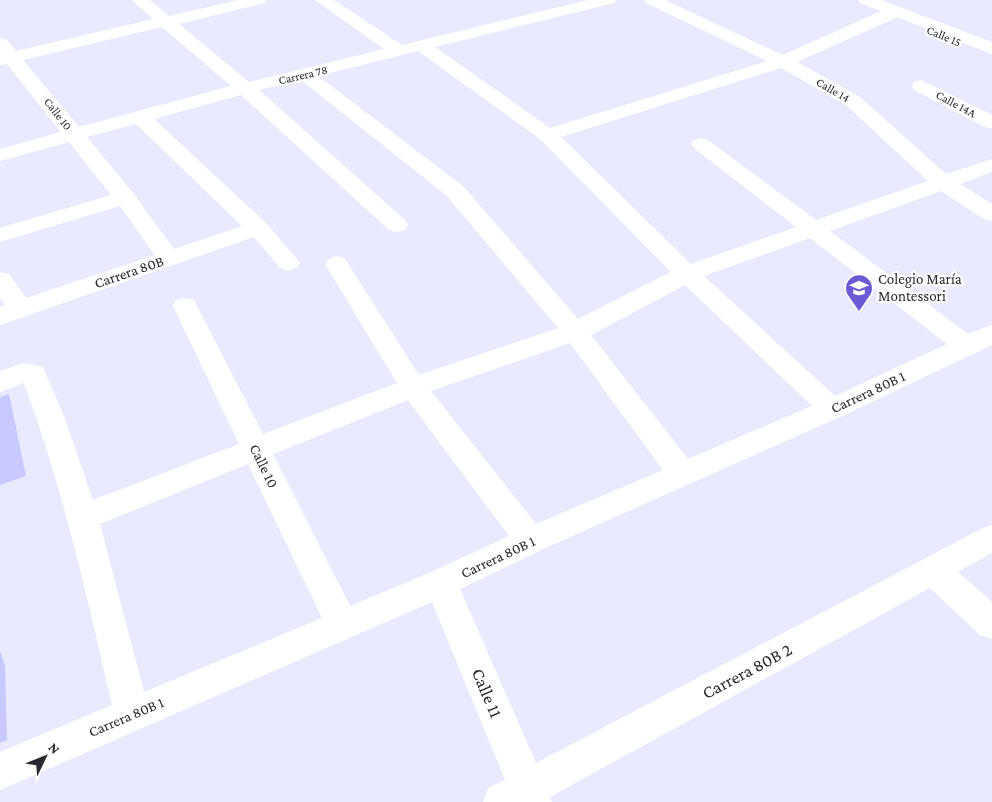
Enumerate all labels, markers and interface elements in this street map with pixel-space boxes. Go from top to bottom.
street label: Calle 15 [925,23,963,49]
street label: Carrera 78 [277,63,329,87]
street label: Calle 14 [814,75,852,105]
street label: Calle 14A [934,88,979,120]
street label: Calle 10 [41,95,75,133]
street label: Carrera 80B [92,253,166,291]
place label: Colegio María Montessori [878,271,962,304]
school or university icon: Colegio María Montessori [844,273,874,312]
street label: Carrera 80B 1 [828,368,908,416]
street label: Calle 10 [247,442,281,490]
street label: Carrera 80B 1 [458,533,538,581]
street label: Carrera 80B 2 [699,639,795,703]
street label: Calle 11 [468,665,506,721]
street label: Carrera 80B 1 [86,694,166,740]
north arrow [20,732,70,782]
text: N [45,739,64,757]

